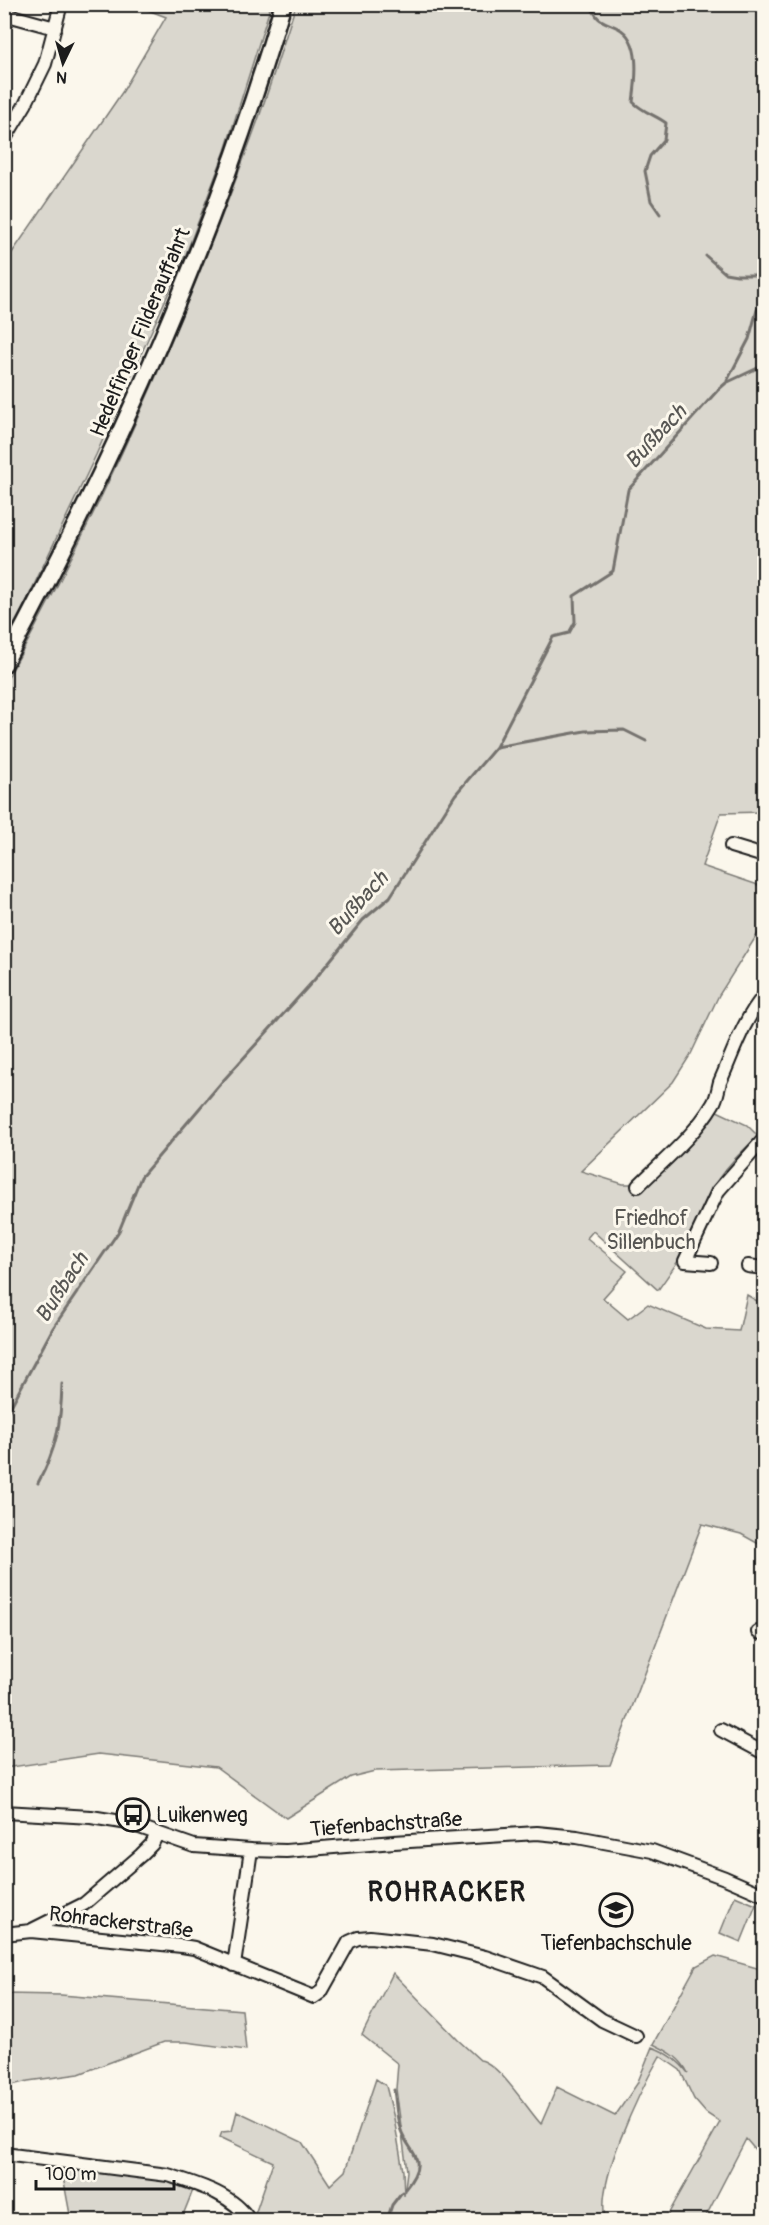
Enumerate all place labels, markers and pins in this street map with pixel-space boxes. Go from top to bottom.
bus stop icon: Luikenweg [115,1797,151,1833]
place label: Luikenweg [156,1802,248,1829]
school or university icon: Tiefenbachschule [598,1892,634,1928]
place label: Tiefenbachschule [540,1930,692,1957]

